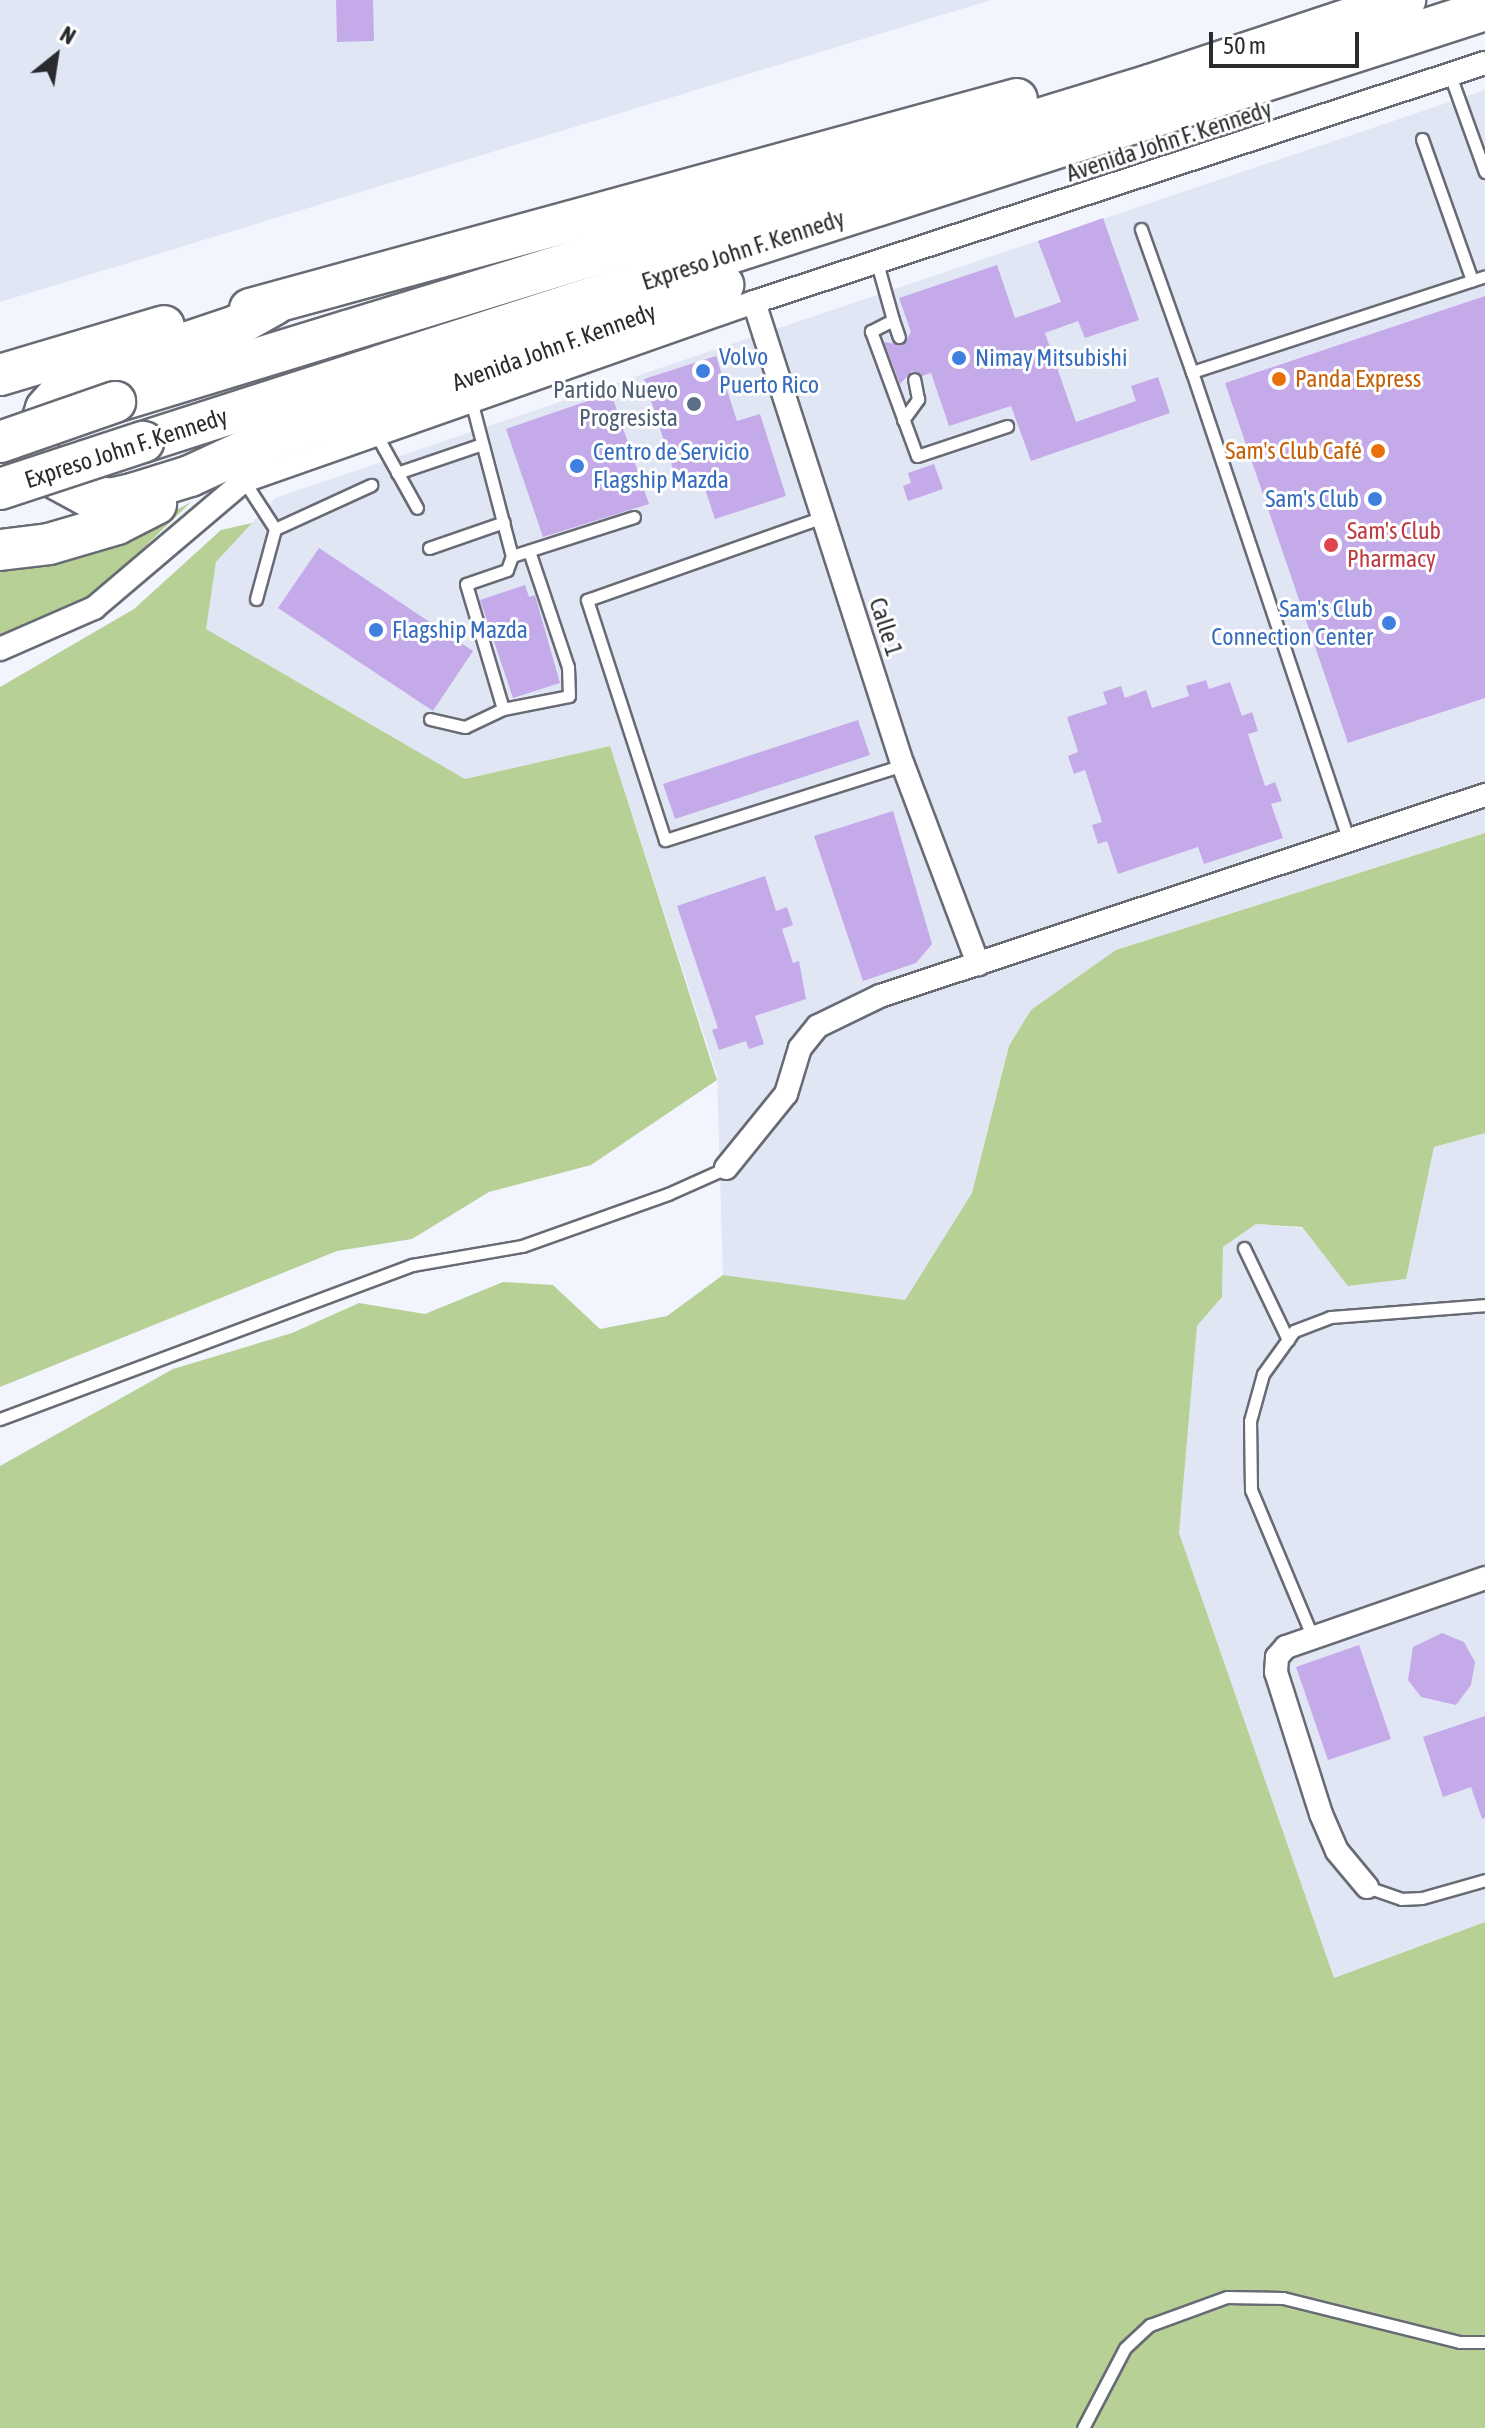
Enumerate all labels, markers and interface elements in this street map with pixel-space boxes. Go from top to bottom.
north arrow [16,16,96,96]
scale bar [1213,16,1363,66]
text: N [56,21,80,50]
text: 50 m [1223,32,1266,59]
street label: Avenida John F. Kennedy [1063,94,1275,188]
street label: Expreso John F. Kennedy [638,204,848,296]
street label: Avenida John F. Kennedy [448,297,660,397]
place label: Volvo Puerto Rico [719,343,819,399]
place label: Nimay Mitsubishi [975,344,1127,372]
marker: Nimay Mitsubishi [950,349,968,367]
marker: Volvo Puerto Rico [694,362,712,380]
place label: Panda Express [1295,365,1421,393]
marker: Panda Express [1270,370,1288,388]
place label: Partido Nuevo Progresista [553,376,678,432]
marker: Partido Nuevo Progresista [685,395,703,413]
street label: Expreso John F. Kennedy [21,402,231,494]
place label: Sam's Club Café [1225,437,1362,465]
place label: Centro de Servicio Flagship Mazda [593,438,750,494]
marker: Sam's Club Café [1369,442,1387,460]
marker: Centro de Servicio Flagship Mazda [568,457,586,475]
place label: Sam's Club [1265,485,1359,513]
marker: Sam's Club [1366,490,1384,508]
place label: Sam's Club Pharmacy [1347,517,1441,573]
marker: Sam's Club Pharmacy [1322,536,1340,554]
street label: Calle 1 [863,594,909,660]
place label: Sam's Club Connection Center [1211,595,1373,651]
marker: Sam's Club Connection Center [1380,614,1398,632]
place label: Flagship Mazda [392,616,528,644]
marker: Flagship Mazda [367,621,385,639]

